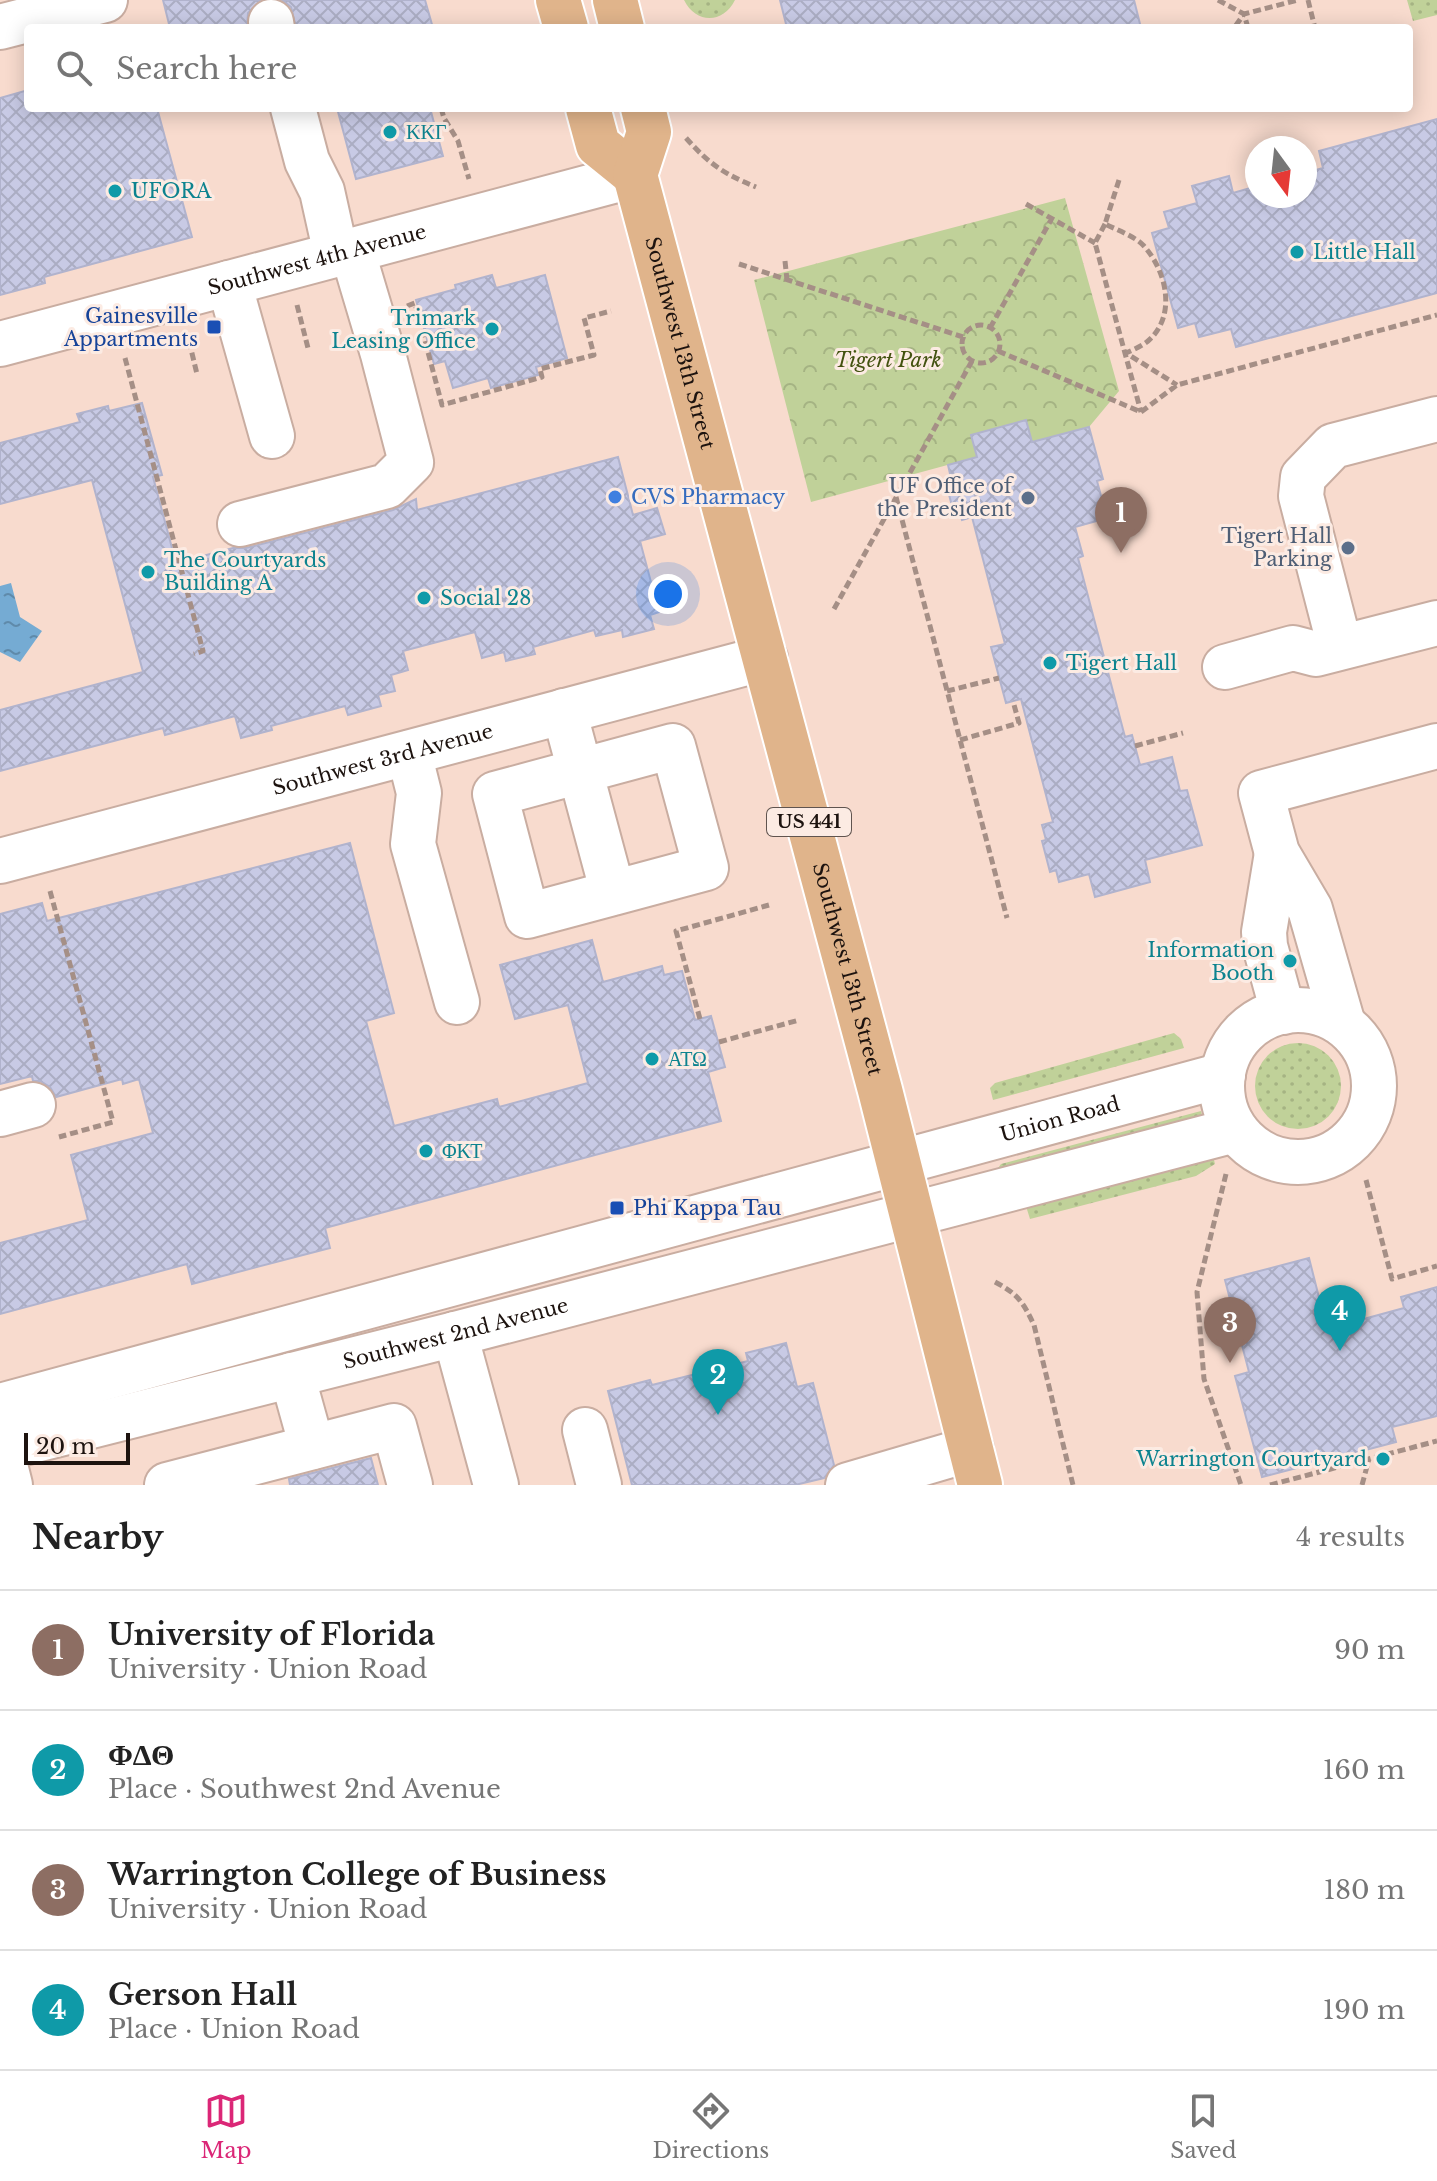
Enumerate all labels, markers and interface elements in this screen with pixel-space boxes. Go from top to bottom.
search box [24,24,1413,112]
icon: search [52,46,96,90]
text: Search here [116,50,297,87]
place label: ΚΚΓ [406,120,446,144]
marker: ΚΚΓ [381,123,399,141]
north arrow [1245,136,1317,208]
place label: UFORA [131,179,212,203]
marker: UFORA [106,182,124,200]
street label: Southwest 4th Avenue [205,219,429,300]
street label: Southwest 13th Street [640,234,720,453]
place label: Little Hall [1313,240,1416,264]
marker: Little Hall [1288,243,1306,261]
place label: Gainesville Appartments [63,304,198,351]
place label: Trimark Leasing Office [331,306,477,353]
marker: Gainesville Appartments [205,318,223,336]
marker: Trimark Leasing Office [483,320,501,338]
park label: Tigert Park [834,348,942,372]
place label: UF Office of the President [877,474,1015,521]
place label: CVS Pharmacy [631,485,785,509]
pin: 1 [1095,487,1147,553]
marker: CVS Pharmacy [606,488,624,506]
marker: UF Office of the President [1019,489,1037,507]
place label: Tigert Hall Parking [1221,524,1333,571]
marker: Tigert Hall Parking [1339,539,1357,557]
place label: The Courtyards Building A [164,548,326,595]
marker: The Courtyards Building A [139,563,157,581]
your location [648,574,688,614]
place label: Social 28 [440,586,531,610]
marker: Social 28 [415,589,433,607]
place label: Tigert Hall [1066,651,1177,675]
marker: Tigert Hall [1041,654,1059,672]
street label: Southwest 3rd Avenue [270,719,496,800]
road number: US 441 [767,808,851,836]
street label: Southwest 13th Street [808,860,888,1079]
place label: Information Booth [1148,938,1274,985]
marker: Information Booth [1281,952,1299,970]
place label: ΑΤΩ [668,1047,707,1071]
marker: ΑΤΩ [643,1050,661,1068]
street label: Union Road [997,1091,1122,1147]
place label: ΦΚΤ [442,1139,482,1163]
marker: ΦΚΤ [417,1142,435,1160]
place label: Phi Kappa Tau [633,1196,781,1220]
marker: Phi Kappa Tau [608,1199,626,1217]
pin: 4 [1314,1285,1366,1351]
street label: Southwest 2nd Avenue [340,1293,571,1374]
pin: 3 [1204,1297,1256,1363]
pin: 2 [692,1349,744,1415]
scale bar [24,1429,130,1465]
text: 20 m [36,1433,95,1460]
place label: Warrington Courtyard [1135,1447,1367,1471]
marker: Warrington Courtyard [1374,1450,1392,1468]
text: Nearby [32,1516,164,1558]
text: 4 results [1296,1521,1405,1553]
text: University of Florida [108,1616,435,1653]
text: 1 [52,1634,64,1666]
text: 90 m [1334,1634,1405,1666]
text: University · Union Road [108,1653,427,1685]
text: ΦΔΘ [108,1736,174,1773]
text: 2 [50,1754,66,1786]
text: 160 m [1323,1754,1405,1786]
text: Place · Southwest 2nd Avenue [108,1773,501,1805]
text: Warrington College of Business [108,1856,607,1893]
text: 3 [50,1874,66,1906]
text: 180 m [1324,1874,1405,1906]
text: University · Union Road [108,1893,427,1925]
text: Gerson Hall [108,1976,297,2013]
text: 4 [49,1994,67,2026]
text: 190 m [1323,1994,1405,2026]
text: Place · Union Road [108,2013,360,2045]
tab: Map [200,2089,252,2164]
tab: Directions [652,2089,769,2164]
tab: Saved [1170,2089,1237,2164]

